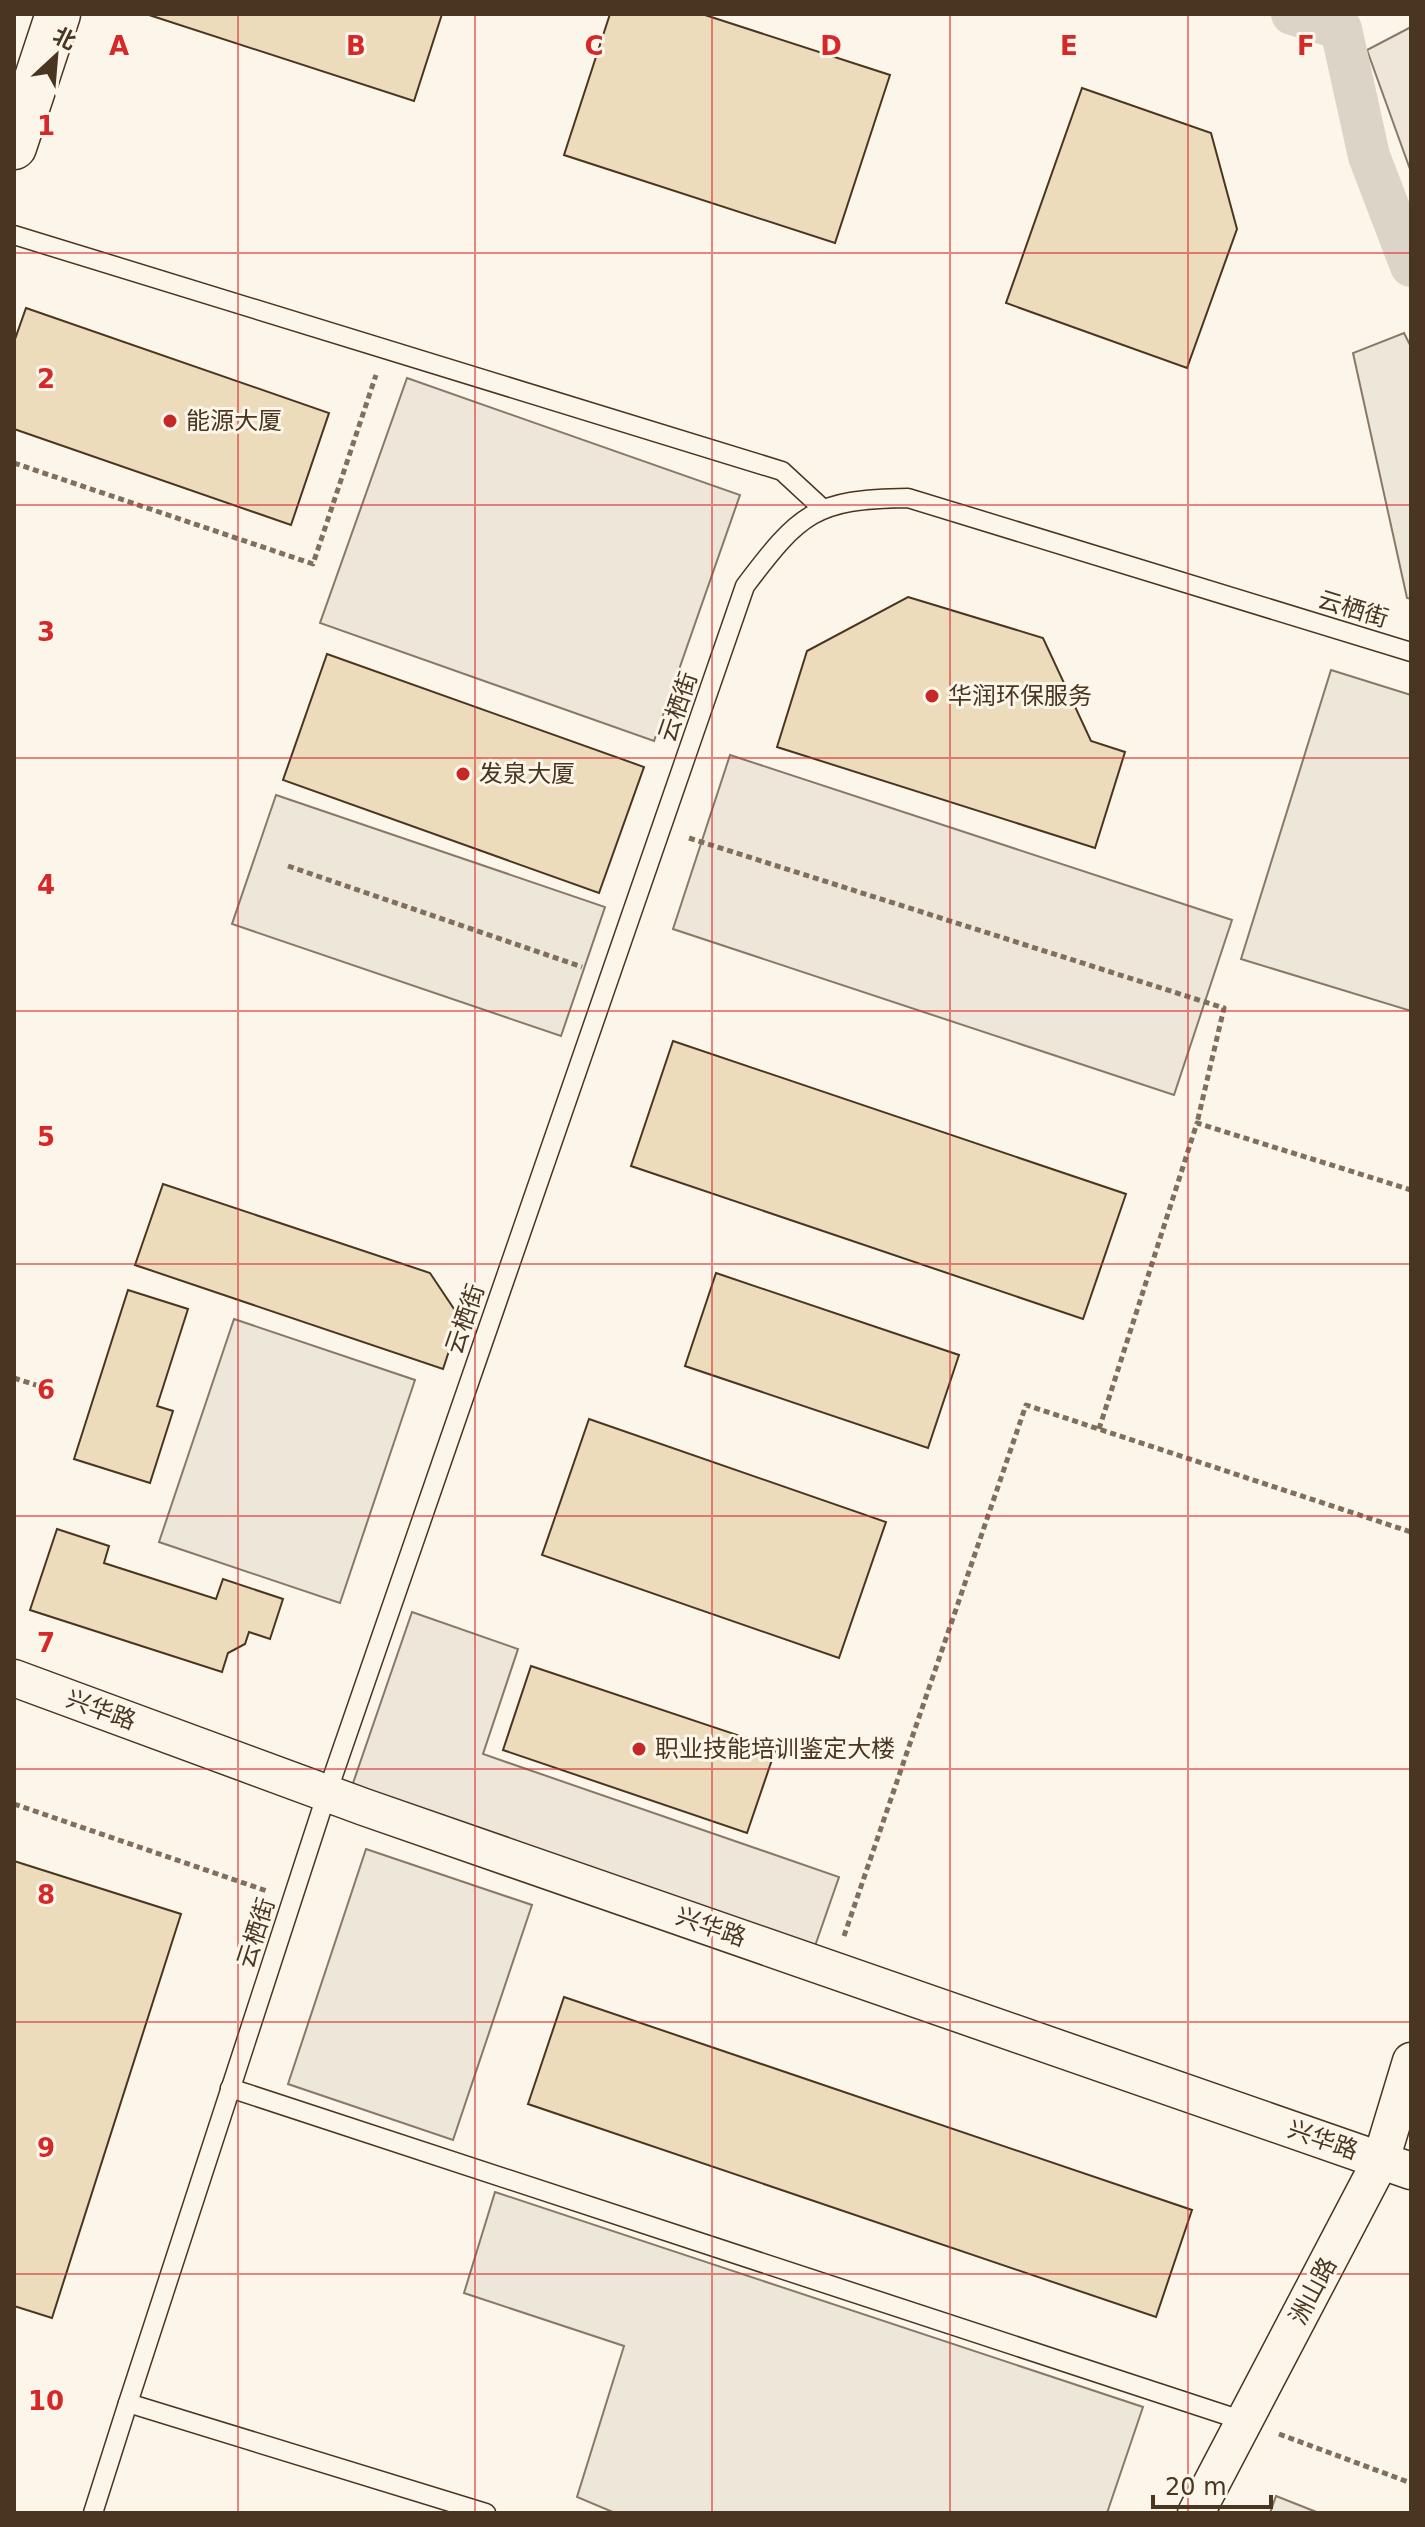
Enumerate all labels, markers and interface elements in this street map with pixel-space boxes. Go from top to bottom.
north arrow [16,16,96,96]
text: 北 [49,22,80,55]
text: A [109,31,129,61]
text: B [346,31,366,61]
text: C [584,31,604,61]
text: D [820,31,842,61]
text: E [1060,31,1078,61]
text: F [1297,31,1315,61]
text: 1 [37,111,55,141]
text: 2 [37,364,55,394]
place label: 能源大厦 [186,407,282,435]
marker: 能源大厦 [161,412,179,430]
street label: 云栖街 [1314,585,1392,633]
text: 3 [37,617,55,647]
street label: 云栖街 [653,668,703,746]
place label: 华润环保服务 [948,682,1092,710]
marker: 华润环保服务 [923,687,941,705]
place label: 发泉大厦 [479,760,575,788]
marker: 发泉大厦 [454,765,472,783]
text: 4 [37,870,55,900]
text: 5 [37,1122,55,1152]
street label: 云栖街 [440,1280,490,1358]
text: 6 [37,1375,55,1405]
text: 7 [37,1628,55,1658]
street label: 兴华路 [62,1685,140,1735]
place label: 职业技能培训鉴定大楼 [655,1735,895,1763]
marker: 职业技能培训鉴定大楼 [630,1740,648,1758]
text: 8 [37,1880,55,1910]
street label: 云栖街 [232,1894,280,1972]
street label: 兴华路 [672,1902,750,1952]
street label: 兴华路 [1284,2115,1362,2165]
text: 9 [37,2133,55,2163]
street label: 洲山路 [1284,2253,1342,2329]
text: 10 [28,2386,64,2416]
scale bar [1153,2459,1271,2509]
text: 20 m [1165,2473,1227,2501]

